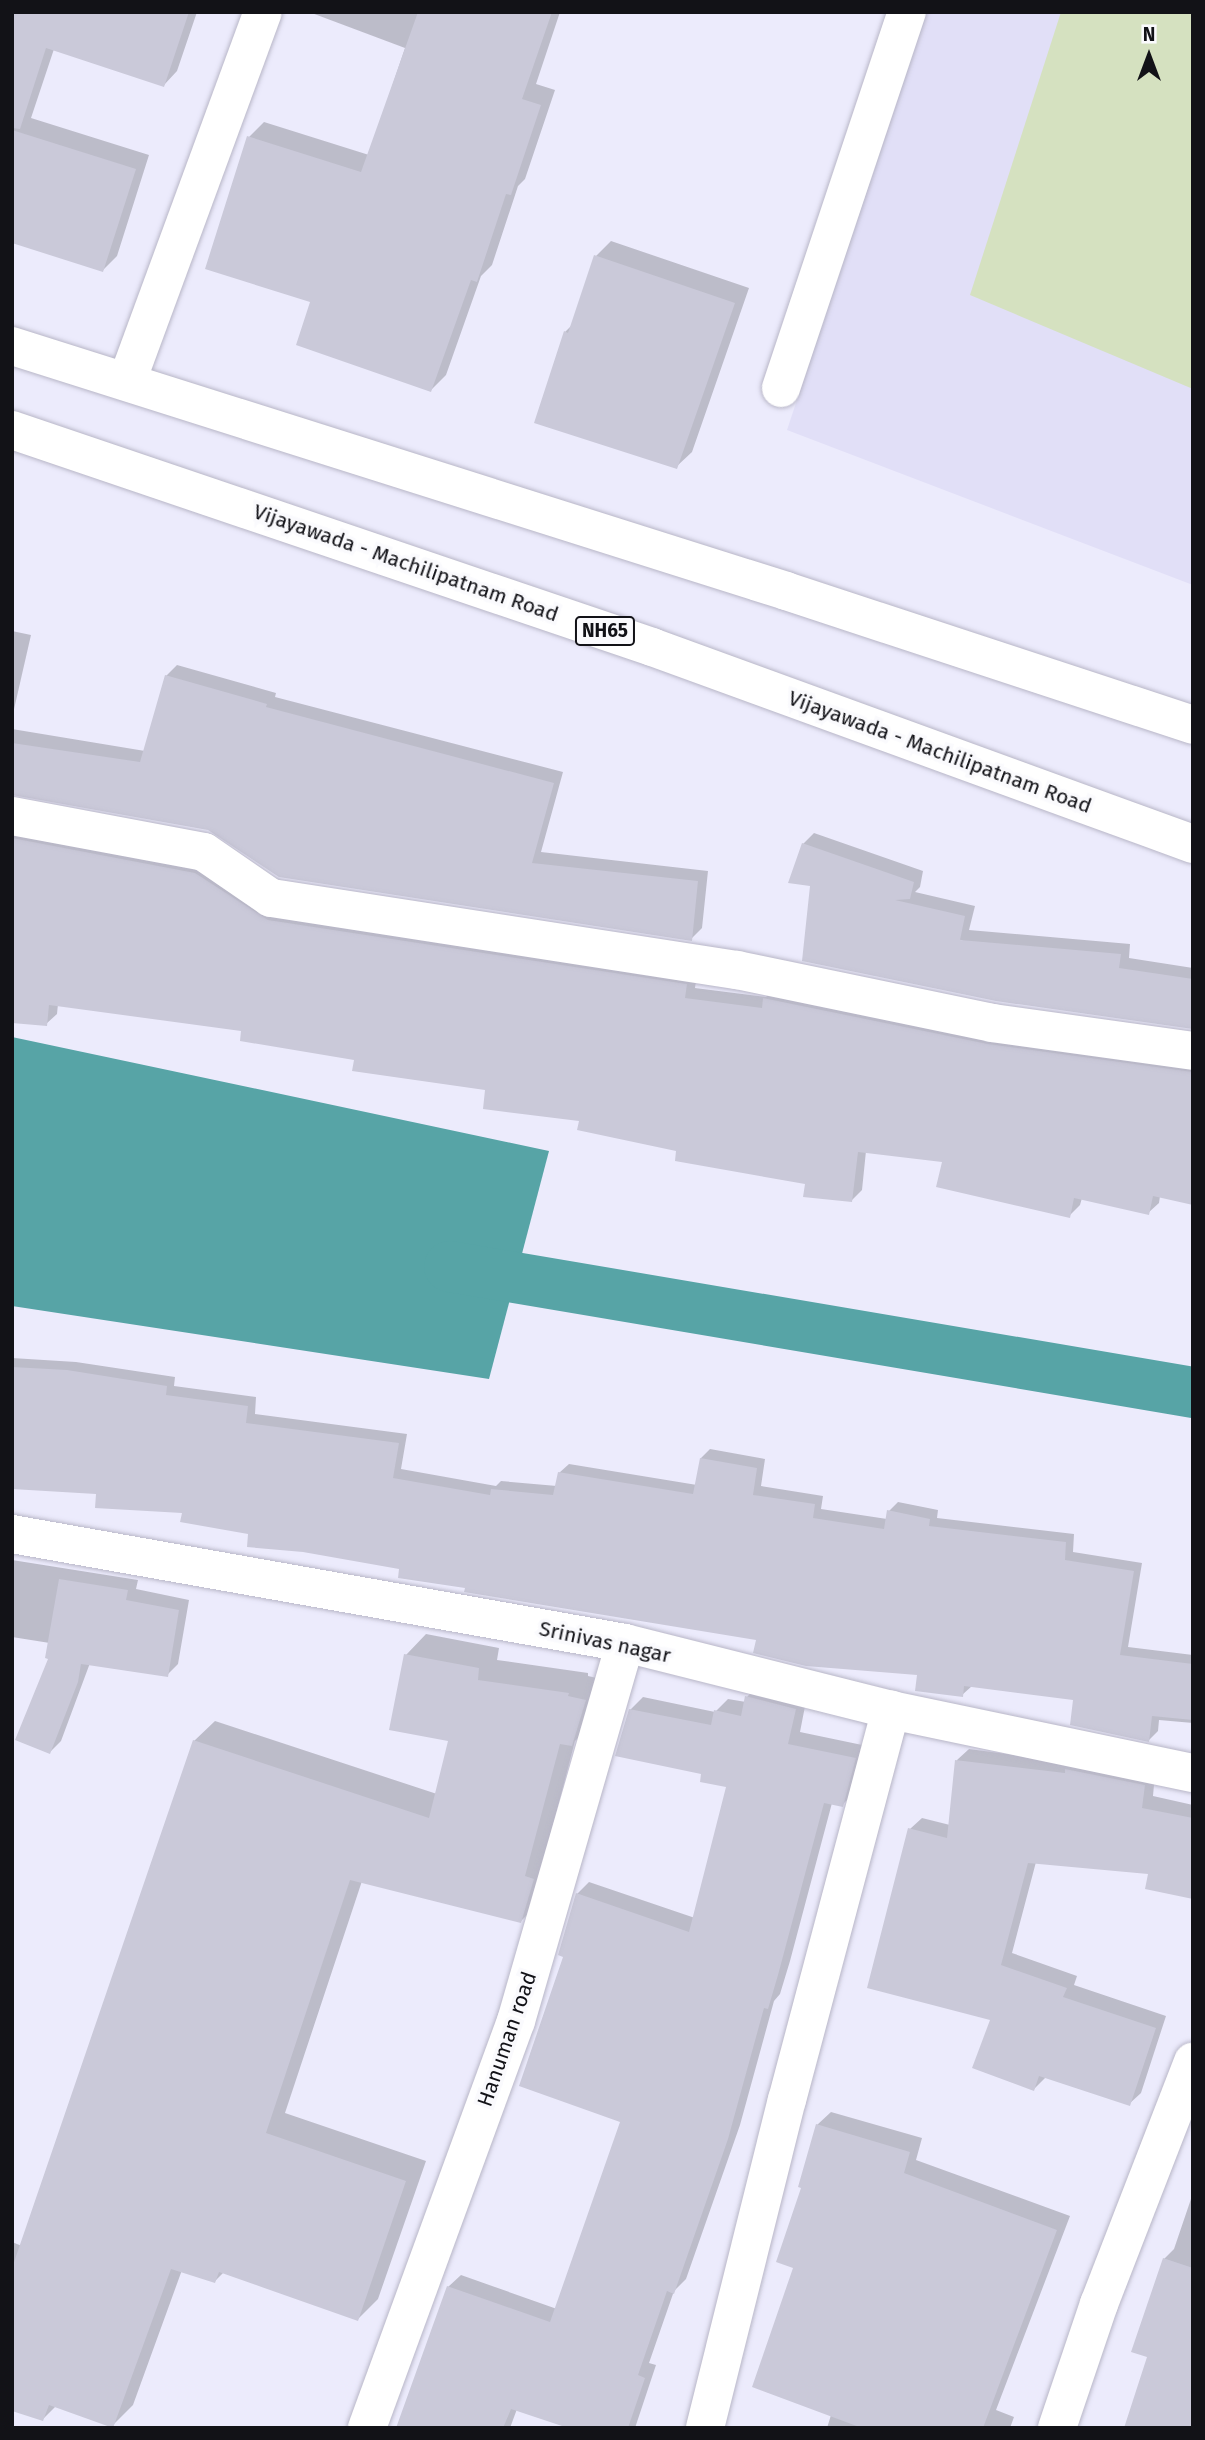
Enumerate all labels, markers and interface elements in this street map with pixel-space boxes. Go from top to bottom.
north arrow [1114,21,1184,91]
text: N [1143,23,1155,46]
street label: Vijayawada - Machilipatnam Road [250,499,562,627]
road number: NH65 [574,616,636,646]
street label: Vijayawada - Machilipatnam Road [785,685,1095,819]
street label: Srinivas nagar [537,1616,673,1668]
street label: Hanuman road [472,1968,542,2110]

